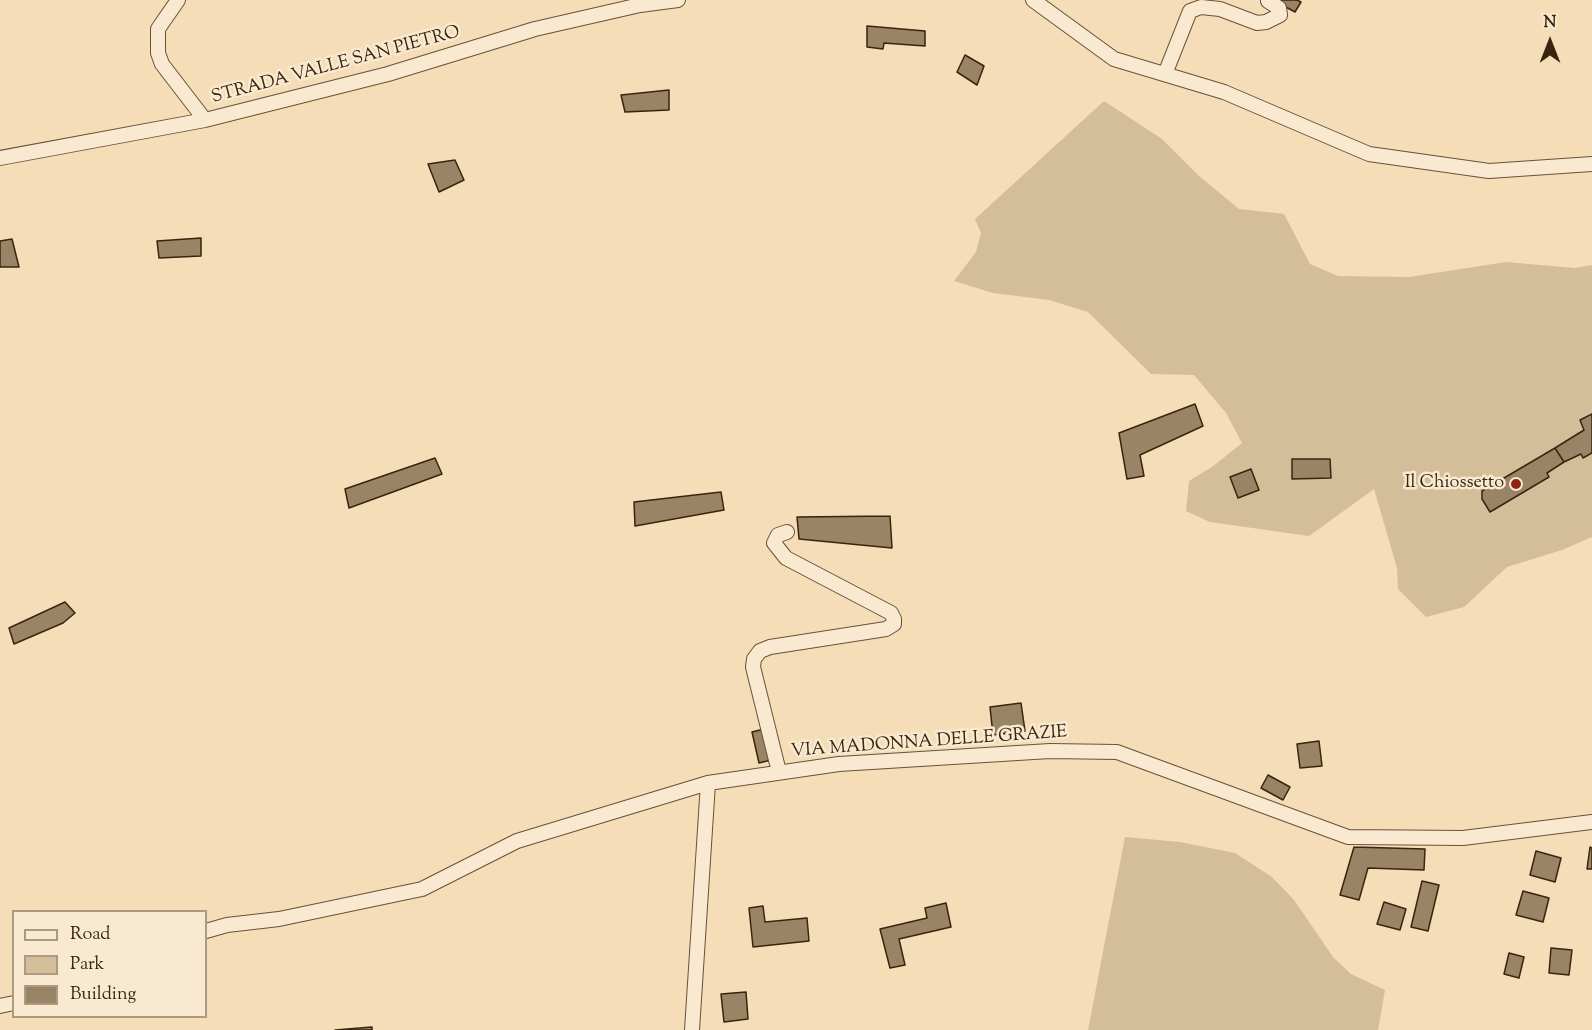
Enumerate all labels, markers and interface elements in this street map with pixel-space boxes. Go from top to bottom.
north arrow [1520,12,1580,72]
text: N [1544,12,1556,35]
street label: STRADA VALLE SAN PIETRO [210,22,462,110]
place label: Il Chiossetto [1405,473,1504,495]
marker: Il Chiossetto [1509,477,1523,491]
street label: VIA MADONNA DELLE GRAZIE [790,723,1068,763]
legend [12,910,207,1018]
text: Road [70,922,110,948]
text: Park [70,952,104,978]
text: Building [70,982,136,1008]

